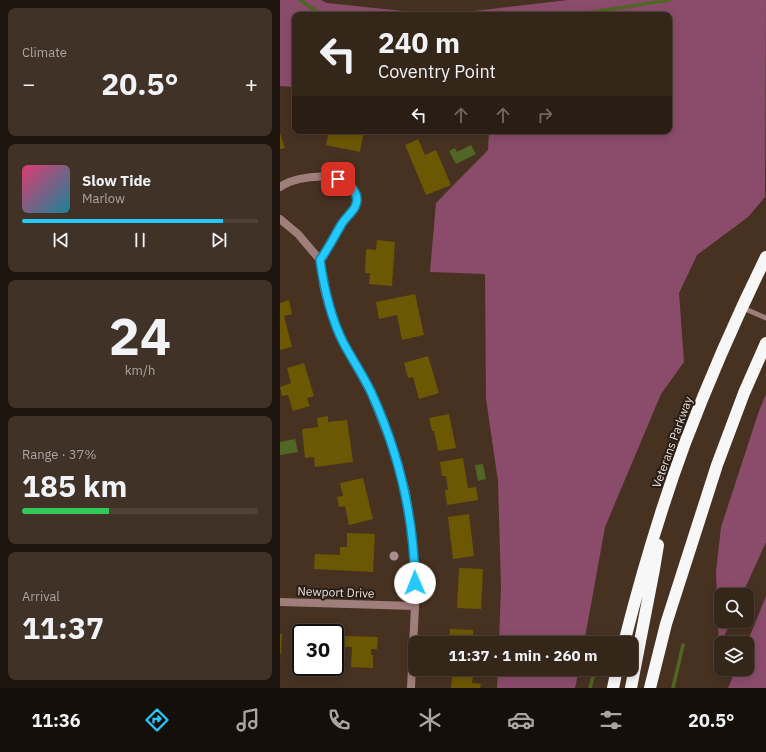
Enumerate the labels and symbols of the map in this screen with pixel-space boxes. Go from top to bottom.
pin [321,162,355,196]
street label: Veterans Parkway [648,394,696,490]
position arrow [394,562,436,604]
street label: Newport Drive [297,583,375,601]
speed limit sign: 30 [292,624,344,676]

